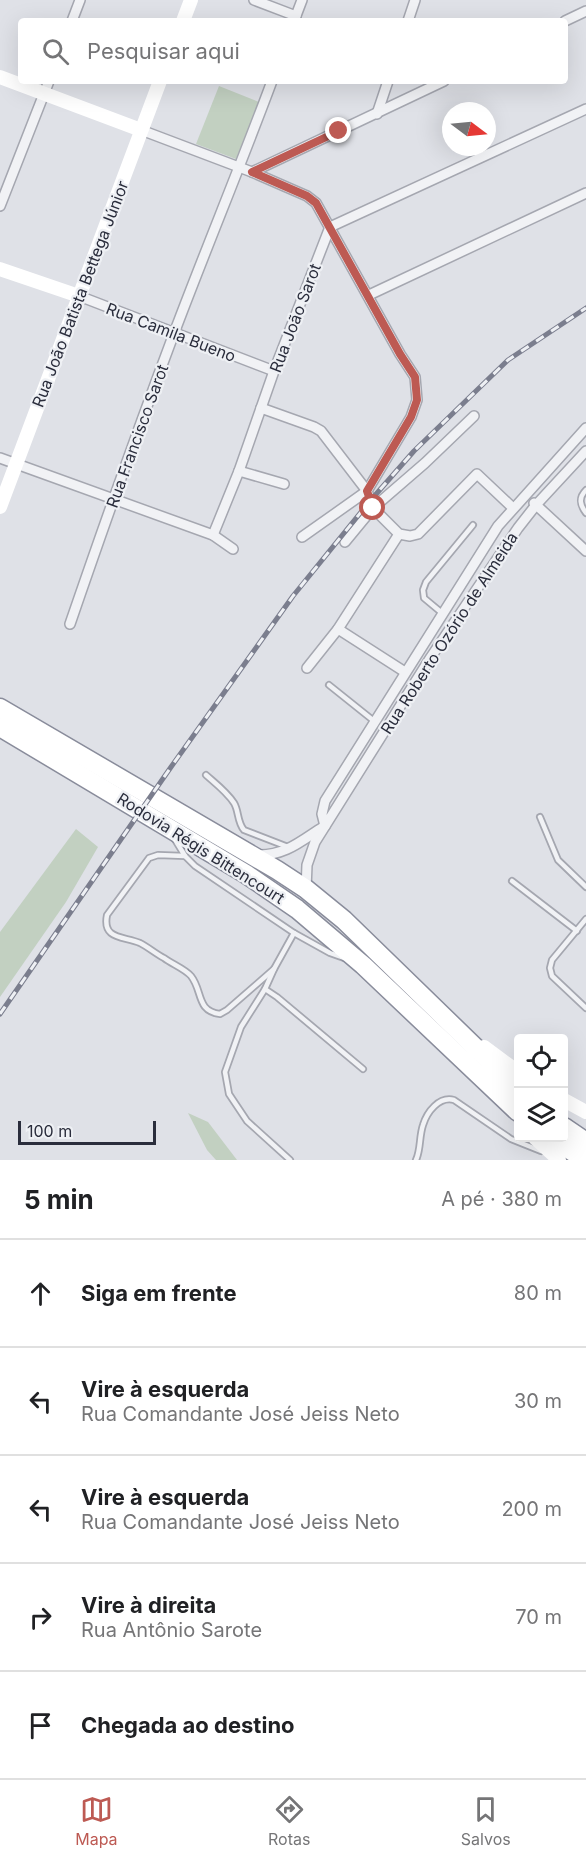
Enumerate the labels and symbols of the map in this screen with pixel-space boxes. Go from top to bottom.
north arrow [442,102,496,156]
route end [325,117,351,143]
street label: Rua João Batista Bettega Júnior [28,178,132,410]
street label: Rua João Sarot [265,261,325,375]
street label: Rua Camila Bueno [103,298,239,366]
street label: Rua Francisco Sarot [102,362,172,510]
route start [359,494,385,520]
street label: Rua Roberto Ozório de Almeida [376,528,522,738]
street label: Rodovia Régis Bittencourt [113,788,289,908]
scale bar [18,1118,156,1146]

